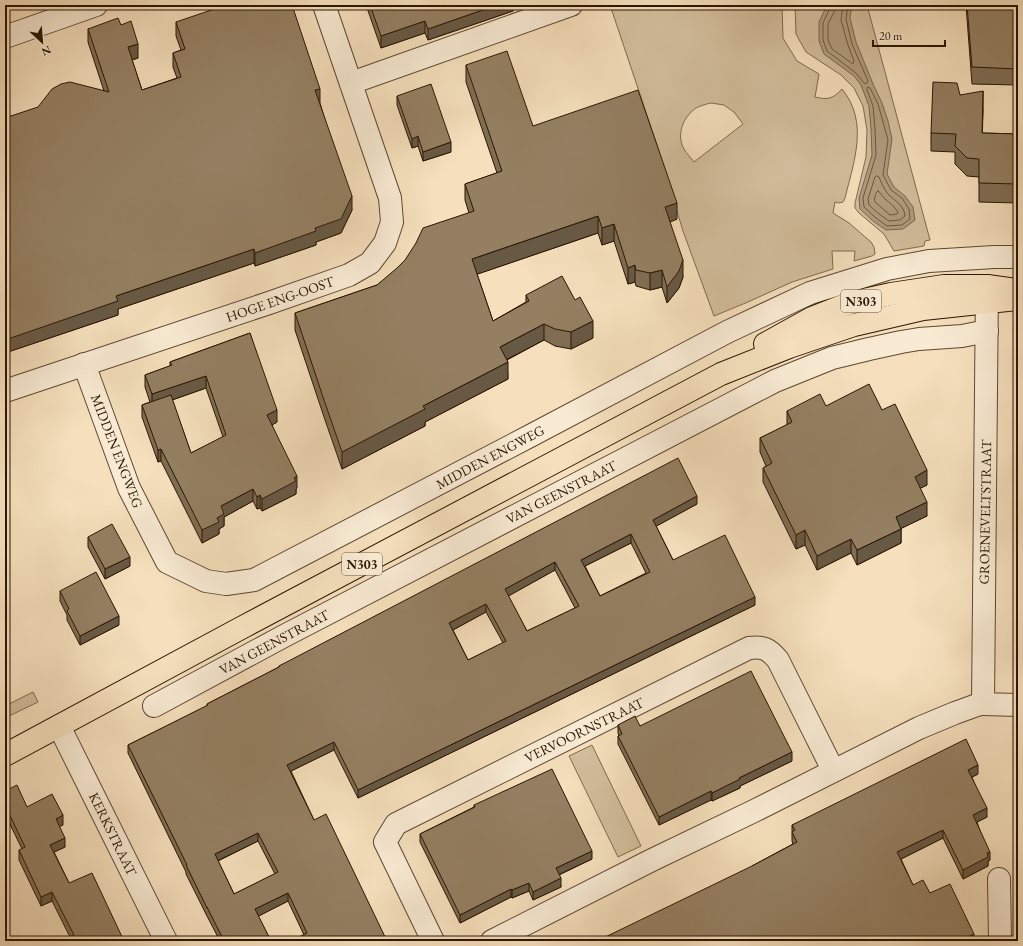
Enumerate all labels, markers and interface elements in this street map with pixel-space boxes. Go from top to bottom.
north arrow [22,22,62,62]
scale bar [873,22,945,48]
text: 20 m [879,28,903,44]
text: N [39,43,53,59]
street label: HOGE ENG-OOST [224,272,337,326]
road number: N303 [841,290,881,312]
street label: MIDDEN ENGWEG [87,392,147,510]
street label: MIDDEN ENGWEG [433,421,547,493]
street label: GROENEVELTSTRAAT [975,439,995,585]
street label: VAN GEENSTRAAT [503,456,620,528]
road number: N303 [342,553,382,575]
street label: VAN GEENSTRAAT [216,605,333,679]
street label: VERVOORNSTRAAT [521,693,647,767]
street label: KERKSTRAAT [85,789,141,879]

